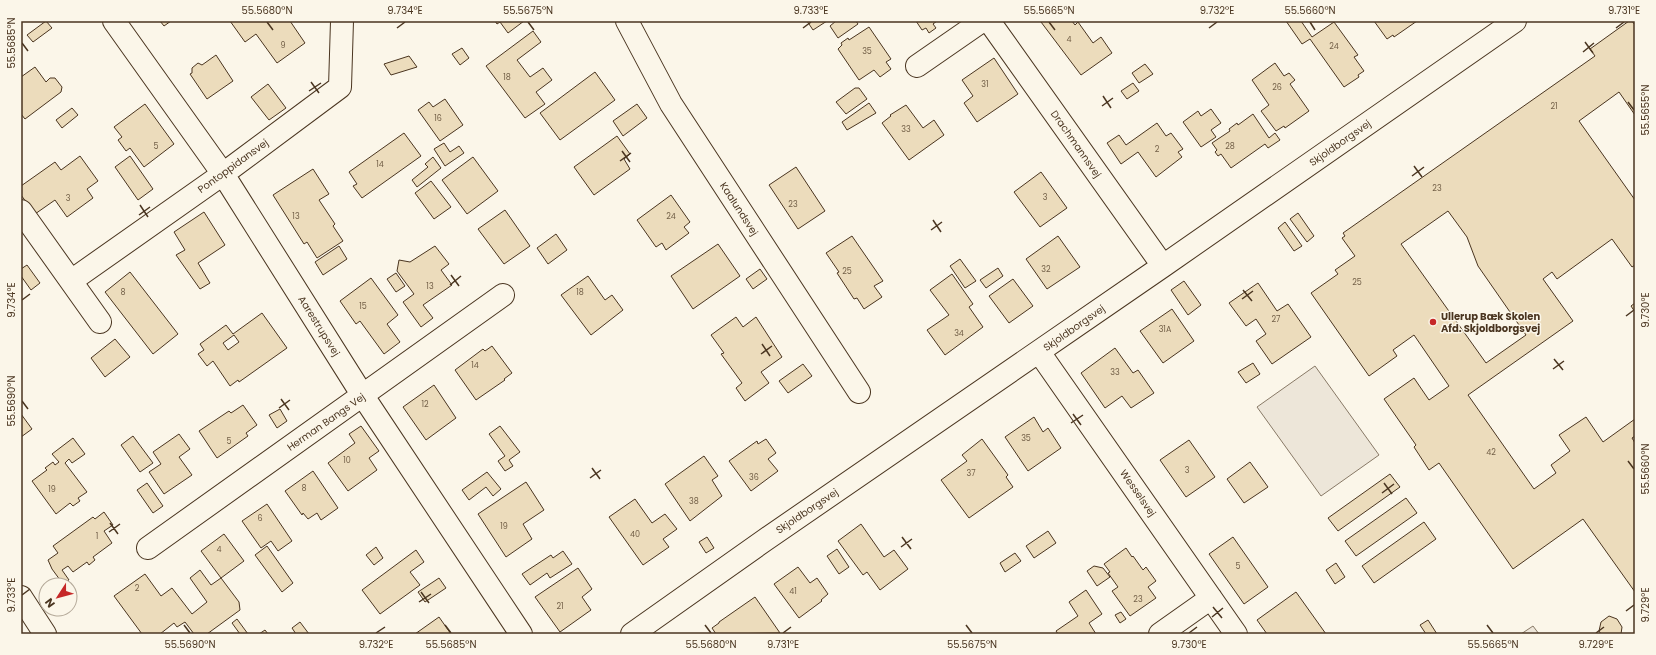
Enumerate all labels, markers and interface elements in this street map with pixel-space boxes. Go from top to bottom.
text: 55.5680°N [241,3,293,18]
text: 9.734°E [387,3,423,18]
text: 55.5675°N [503,3,553,18]
text: 9.733°E [794,3,828,18]
text: 55.5665°N [1023,3,1075,18]
text: 9.732°E [1200,3,1234,18]
text: 55.5660°N [1284,3,1336,18]
text: 9.731°E [1608,3,1640,18]
text: 55.5685°N [4,17,19,69]
house number: 4 [1066,34,1072,45]
house number: 9 [280,40,286,51]
house number: 24 [1329,41,1339,52]
house number: 35 [862,46,872,57]
house number: 18 [503,72,511,83]
house number: 31 [981,79,989,90]
house number: 26 [1272,82,1282,93]
text: 55.5655°N [1638,85,1653,135]
house number: 21 [1550,101,1558,112]
street label: Drachmannsvej [1047,107,1105,181]
house number: 16 [434,113,442,124]
street label: Skjoldborgsvej [1306,116,1374,170]
house number: 33 [901,124,911,135]
street label: Pontoppidansvej [195,135,271,197]
house number: 5 [153,141,159,152]
house number: 28 [1225,141,1235,152]
house number: 2 [1155,144,1160,155]
house number: 14 [376,159,384,170]
street label: Kaalundsvej [716,179,762,239]
house number: 23 [1432,183,1442,194]
house number: 3 [1043,192,1048,203]
house number: 3 [66,193,71,204]
house number: 23 [788,199,798,210]
house number: 13 [292,211,300,222]
house number: 24 [666,211,676,222]
house number: 32 [1041,264,1051,275]
house number: 25 [842,266,852,277]
house number: 25 [1352,277,1362,288]
house number: 13 [426,281,434,292]
text: 9.734°E [4,282,19,318]
house number: 8 [120,287,126,298]
house number: 18 [576,287,584,298]
text: 9.730°E [1638,292,1653,328]
street label: Aarestrupsvej [294,293,344,359]
house number: 15 [359,301,367,312]
street label: Skjoldborgsvej [1040,301,1108,355]
place label: Ullerup Bæk Skolen Afd. Skjoldborgsvej [1441,309,1540,336]
house number: 27 [1272,314,1281,325]
marker: Ullerup Bæk Skolen Afd. Skjoldborgsvej [1428,317,1438,327]
house number: 31A [1159,324,1172,335]
house number: 34 [954,328,964,339]
house number: 14 [471,360,479,371]
house number: 33 [1110,367,1120,378]
text: 55.5690°N [4,376,19,427]
street label: Herman Bangs Vej [284,389,368,455]
house number: 12 [421,399,429,410]
house number: 35 [1021,433,1031,444]
house number: 5 [226,436,232,447]
text: 55.5660°N [1638,443,1653,495]
house number: 42 [1486,447,1496,458]
house number: 10 [343,455,351,466]
house number: 3 [1185,465,1190,476]
street label: Wesselsvej [1116,466,1160,520]
house number: 37 [966,468,976,479]
house number: 36 [749,472,759,483]
house number: 8 [301,483,307,494]
house number: 19 [48,484,56,495]
street label: Skjoldborgsvej [773,485,841,537]
house number: 38 [689,496,699,507]
house number: 6 [257,513,263,524]
house number: 19 [500,521,508,532]
house number: 40 [630,529,640,540]
house number: 1 [96,531,98,542]
house number: 4 [216,544,222,555]
house number: 5 [1235,561,1241,572]
north arrow [38,577,78,617]
text: 9.733°E [4,578,19,612]
house number: 2 [135,583,140,594]
house number: 41 [789,586,797,597]
text: 9.729°E [1638,587,1653,623]
house number: 23 [1133,594,1143,605]
text: N [41,595,59,611]
house number: 21 [556,601,564,612]
text: 55.5690°N [165,637,216,652]
text: 9.732°E [359,637,393,652]
text: 55.5685°N [425,637,477,652]
text: 55.5680°N [685,637,737,652]
text: 9.731°E [767,637,799,652]
text: 55.5675°N [947,637,997,652]
text: 9.730°E [1171,637,1207,652]
text: 55.5665°N [1467,637,1519,652]
text: 9.729°E [1578,637,1614,652]

